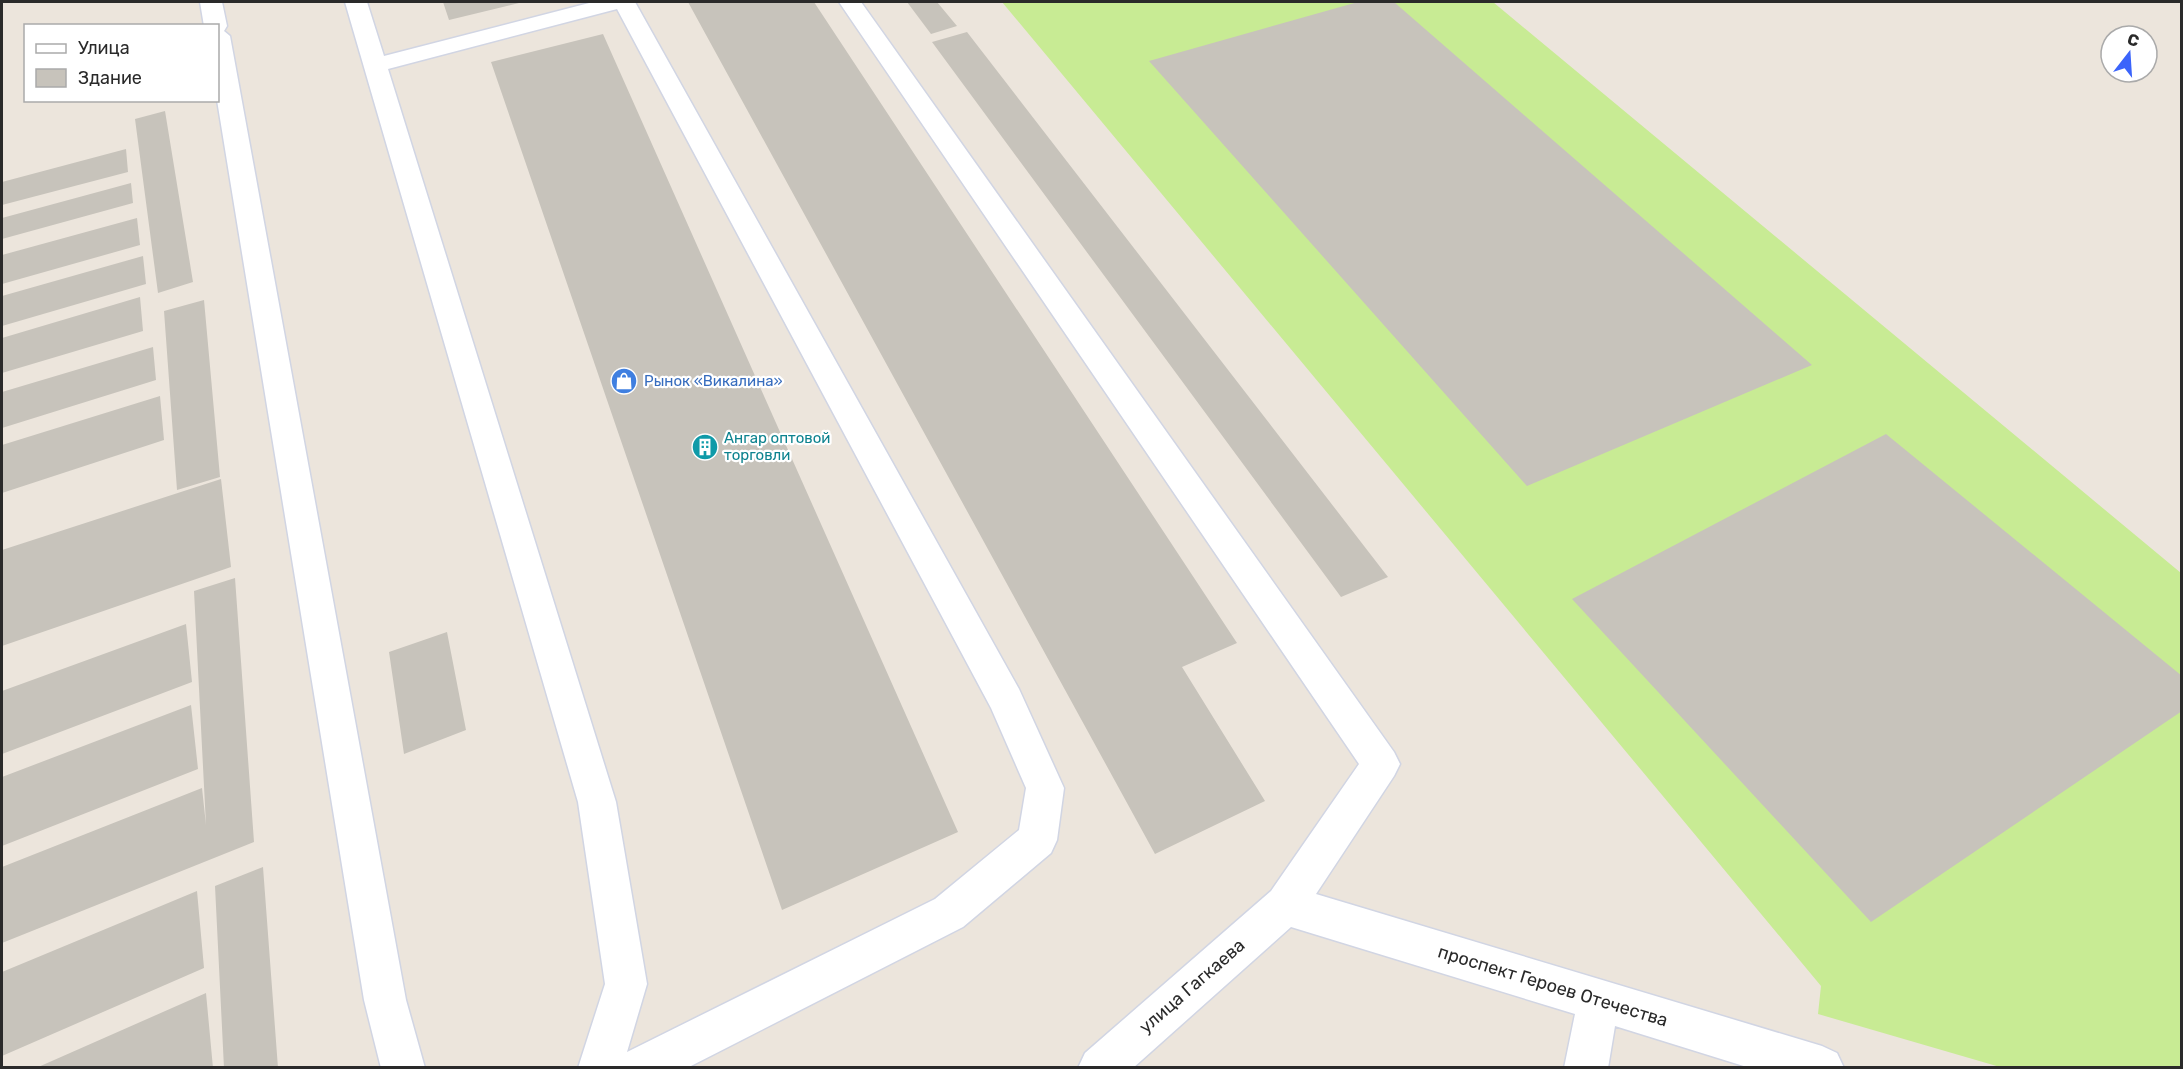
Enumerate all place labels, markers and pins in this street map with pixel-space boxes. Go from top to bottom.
shop icon: Рынок «Викалина» [609,366,639,396]
place label: Рынок «Викалина» [644,372,783,390]
place label: Ангар оптовой торговли [724,429,830,464]
building icon: Ангар оптовой торговли [690,432,720,462]

